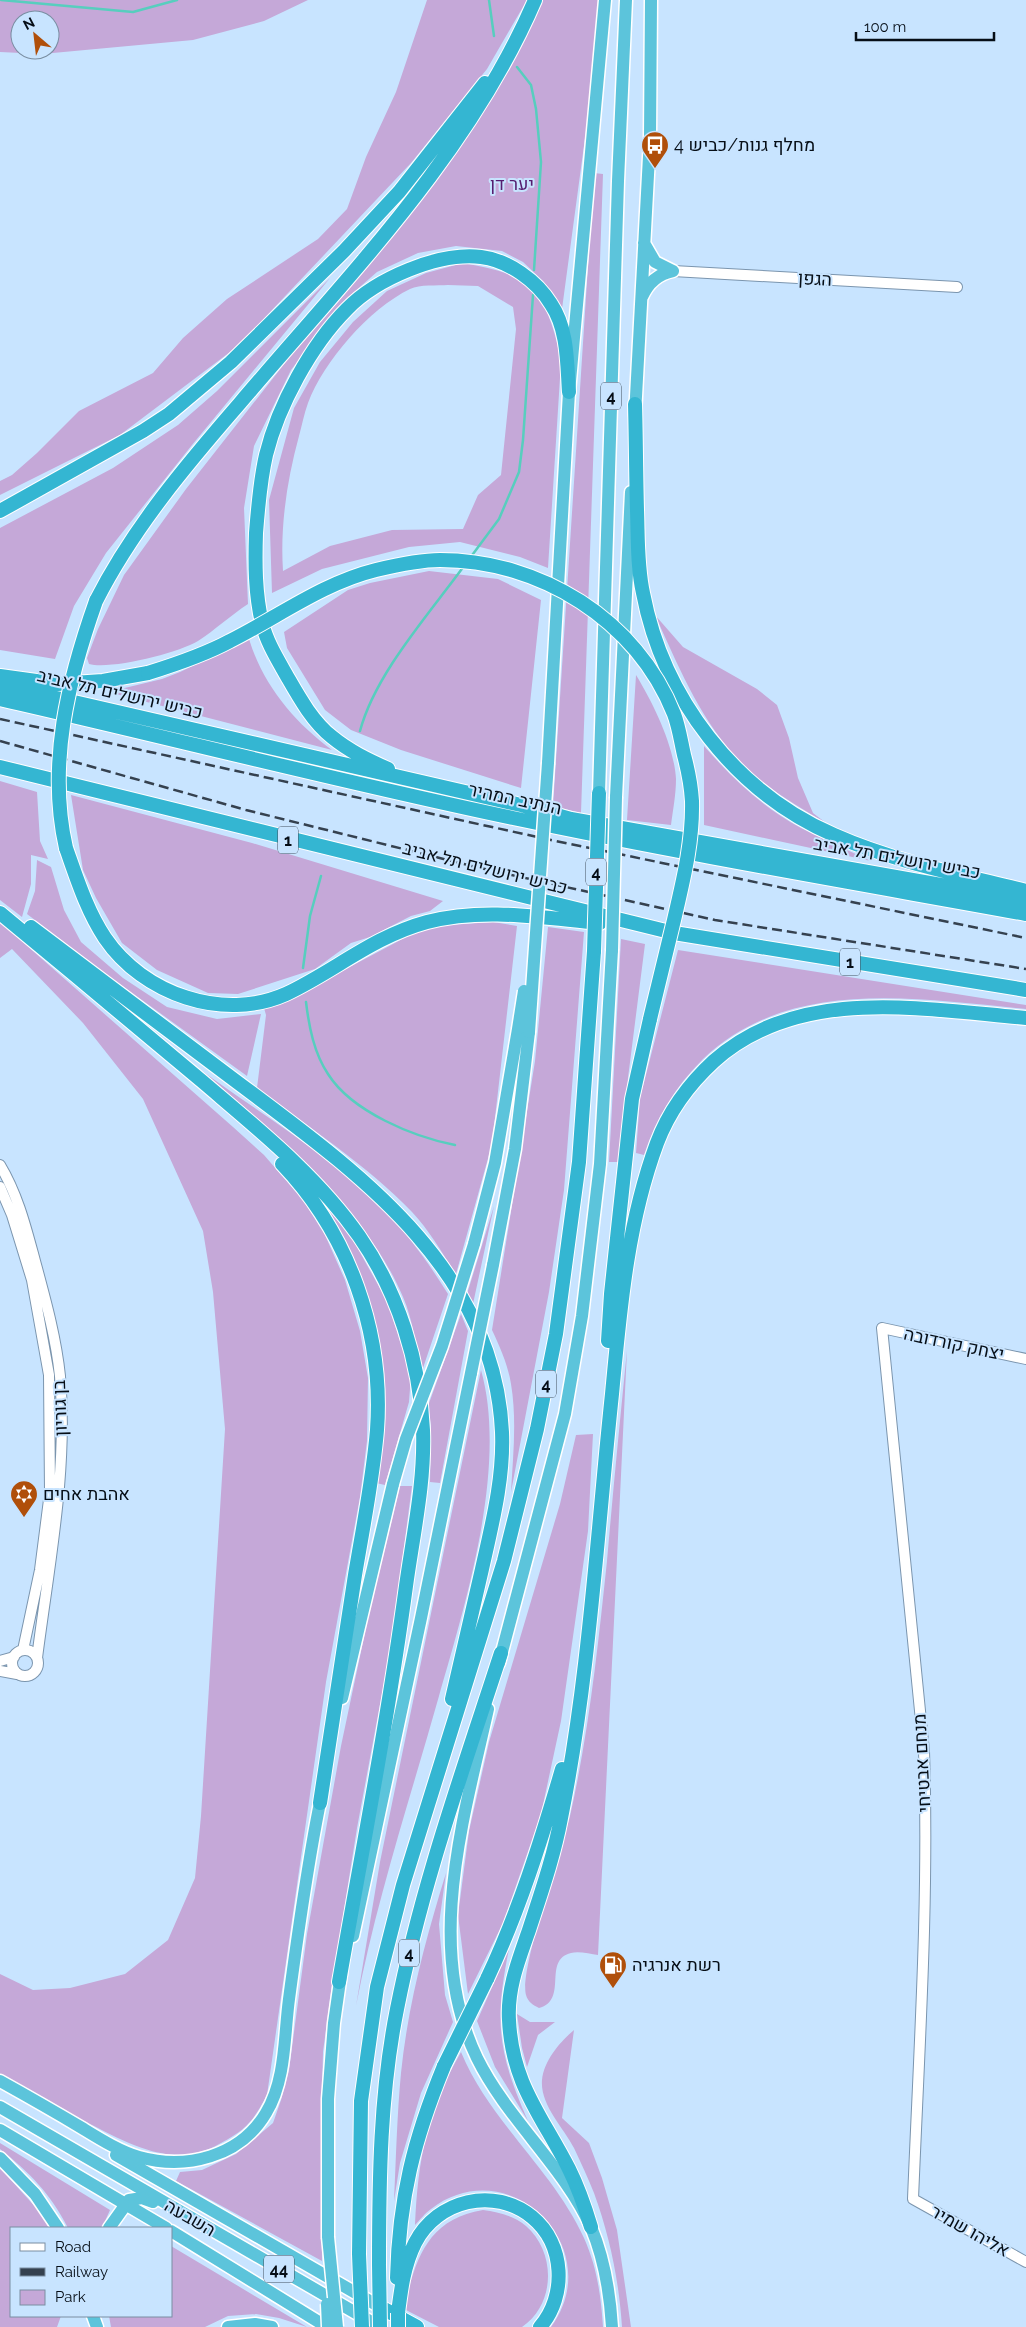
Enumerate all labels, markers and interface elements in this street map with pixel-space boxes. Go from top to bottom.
north arrow [10,10,60,60]
scale bar [856,10,994,42]
text: N [20,14,37,33]
text: 100 m [864,18,906,36]
bus stop icon: מחלף גנות/כביש 4 [640,130,670,169]
place label: מחלף גנות/כביש 4 [674,134,815,155]
park label: יער דן [490,173,534,194]
street label: הגפן [797,267,833,290]
road number: 4 [601,382,621,410]
street label: כביש ירושלים תל אביב [35,664,205,723]
street label: הנתיב המהיר [467,778,564,819]
road number: 1 [278,826,298,854]
street label: כביש ירושלים תל אביב [812,832,982,883]
street label: כביש ירושלים תל אביב [401,837,570,898]
road number: 4 [586,859,606,886]
road number: 1 [840,949,860,976]
street label: יצחק קורדובה [902,1323,1006,1364]
road number: 4 [536,1370,556,1398]
street label: בן גוריון [48,1379,71,1437]
synagogue icon: אהבת אחים [9,1479,39,1518]
place label: אהבת אחים [43,1483,130,1504]
street label: מנחם אבטיחי [908,1713,935,1813]
road number: 4 [399,1940,419,1966]
fuel station icon: רשת אנרגיה [598,1950,628,1989]
place label: רשת אנרגיה [632,1954,721,1975]
street label: השבעה [161,2195,219,2241]
street label: אליהו שמיר [927,2200,1013,2261]
legend [10,2227,172,2317]
text: Road [55,2238,91,2256]
road number: 44 [264,2256,294,2282]
text: Railway [55,2263,108,2281]
text: Park [55,2288,86,2306]

